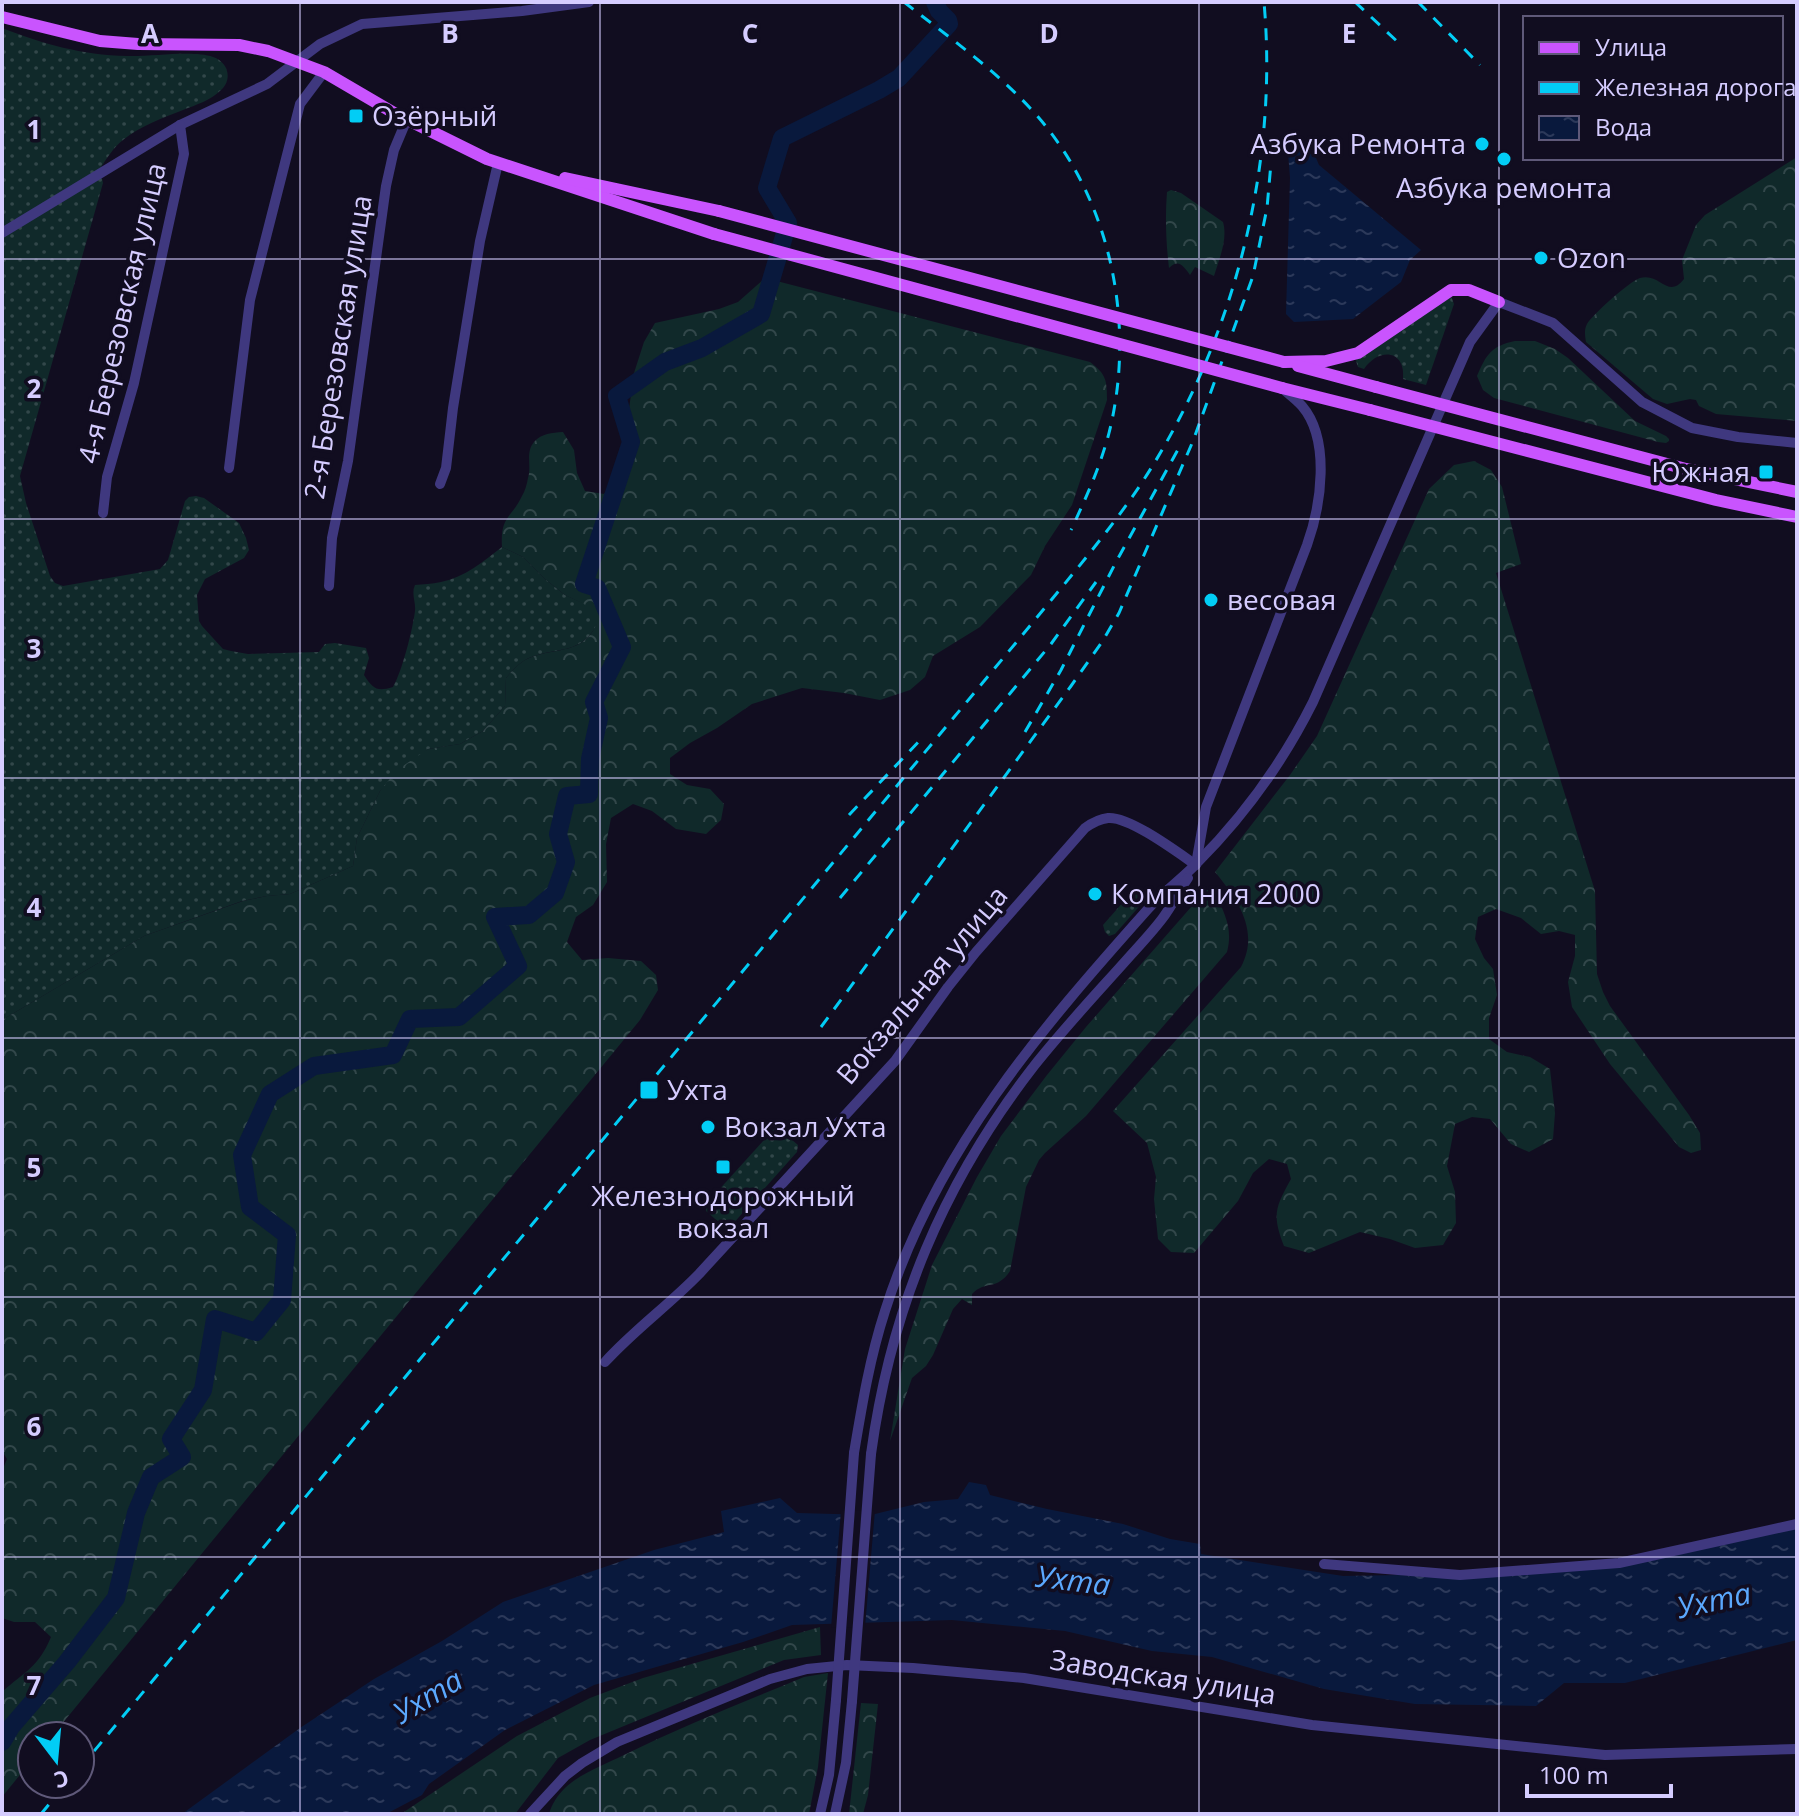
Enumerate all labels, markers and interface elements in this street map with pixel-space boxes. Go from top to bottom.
text: A [141,15,159,51]
text: B [441,15,459,51]
text: C [742,15,758,51]
text: D [1039,15,1059,51]
text: E [1342,15,1356,51]
legend [1523,16,1783,160]
text: Улица [1595,30,1667,63]
text: Железная дорога [1595,70,1797,103]
place label: Озёрный [372,96,497,134]
marker: Озёрный [347,107,365,125]
text: Вода [1595,110,1652,143]
text: 1 [27,111,41,147]
place label: Азбука Ремонта [1250,124,1466,162]
marker: Азбука Ремонта [1473,135,1491,153]
marker: Азбука ремонта [1495,150,1513,168]
street label: 4-я Березовская улица [68,159,174,467]
place label: Азбука ремонта [1396,168,1612,206]
street label: 2-я Березовская улица [294,192,380,501]
place label: Ozon [1557,238,1626,276]
marker: Ozon [1532,249,1550,267]
text: 2 [27,370,42,406]
place label: Южная [1651,452,1750,490]
marker: Южная [1757,463,1775,481]
place label: весовая [1227,580,1336,618]
marker: весовая [1202,591,1220,609]
text: 3 [27,630,41,666]
place label: Компания 2000 [1111,874,1321,912]
street label: Вокзальная улица [827,877,1016,1092]
marker: Компания 2000 [1086,885,1104,903]
text: 4 [27,889,42,925]
place label: Ухта [667,1070,728,1108]
marker: Ухта [638,1079,660,1101]
place label: Вокзал Ухта [724,1107,886,1145]
marker: Вокзал Ухта [699,1118,717,1136]
text: 5 [27,1149,41,1185]
marker: Железнодорожный вокзал [714,1158,732,1176]
place label: Железнодорожный вокзал [591,1176,855,1246]
text: 6 [27,1408,42,1444]
water label: Ухта [1033,1554,1113,1604]
water label: Ухта [1672,1572,1754,1628]
street label: Заводская улица [1048,1639,1279,1713]
water label: Ухта [384,1659,470,1733]
text: 7 [27,1667,42,1703]
north arrow [16,1720,96,1800]
scale bar [1527,1748,1671,1798]
text: 100 m [1539,1758,1609,1791]
text: С [51,1764,73,1797]

